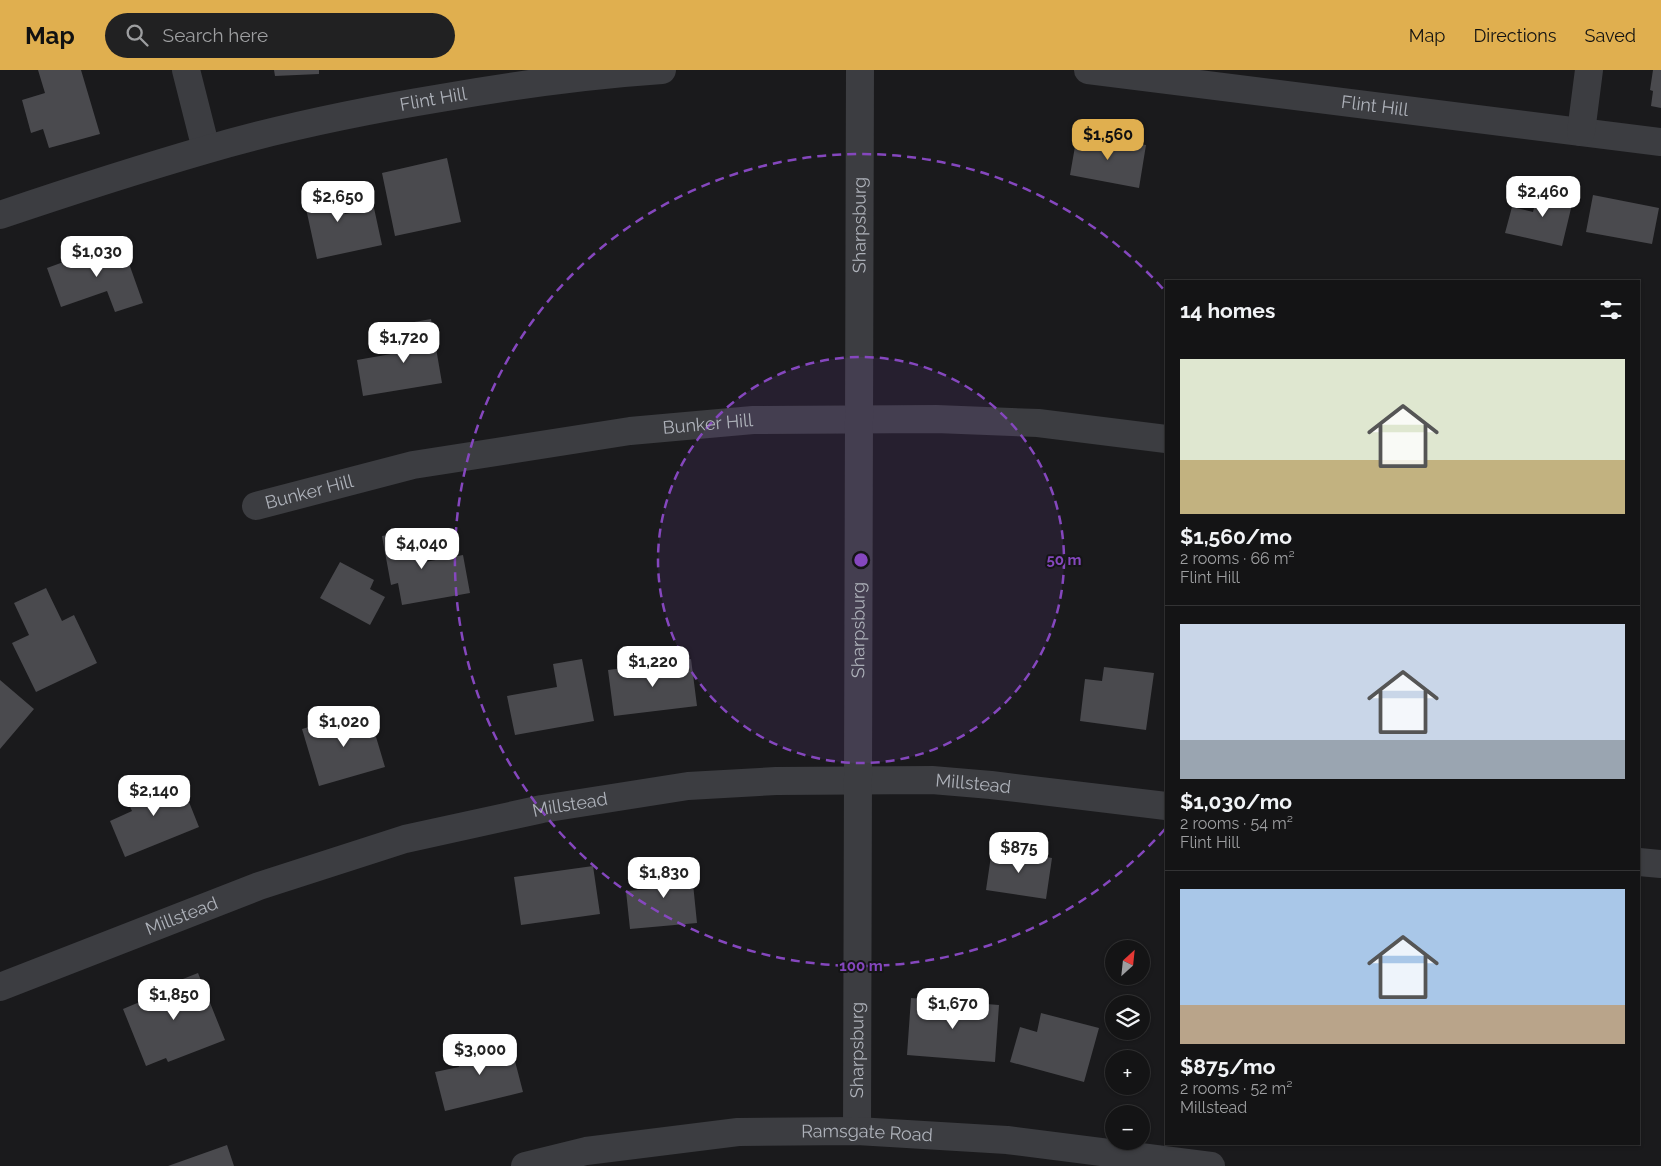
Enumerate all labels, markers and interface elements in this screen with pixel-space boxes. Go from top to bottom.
search box [105,13,455,58]
text: Map [25,21,75,50]
icon: search [123,21,151,49]
text: Search here [163,24,268,46]
text: Map [1409,25,1445,46]
text: Directions [1473,25,1557,46]
text: Saved [1585,25,1636,46]
street label: Flint Hill [398,83,468,115]
street label: Flint Hill [1340,91,1410,120]
pin: $1,560 [1067,118,1149,161]
text: $1,560 [1083,125,1133,144]
pin: $2,460 [1502,176,1584,218]
street label: Sharpsburg [848,177,870,273]
pin: $2,650 [297,180,379,223]
text: $2,460 [1517,182,1569,201]
text: $2,650 [312,187,364,206]
pin: $1,030 [56,236,138,278]
text: $1,030 [72,242,122,261]
icon: filters [1597,296,1625,324]
text: 14 homes [1180,298,1275,323]
pin: $1,720 [363,322,445,364]
text: $1,720 [379,328,429,347]
icon: home [1358,391,1448,481]
street label: Bunker Hill [662,409,754,438]
street label: Bunker Hill [263,470,356,513]
text: $1,560/mo [1180,524,1292,549]
pin: $4,040 [381,528,463,570]
text: $4,040 [396,534,448,553]
text: 2 rooms · 66 m² [1180,549,1295,568]
centre of rings [852,551,870,569]
text: 50 m [1046,551,1082,569]
text: Flint Hill [1180,568,1240,587]
street label: Sharpsburg [847,582,869,678]
pin: $1,220 [612,646,694,688]
text: $1,220 [628,652,678,671]
icon: home [1358,657,1448,747]
pin: $1,020 [303,706,385,748]
text: $1,020 [319,712,369,731]
street label: Millstead [935,769,1012,797]
pin: $2,140 [113,774,195,817]
text: $2,140 [129,781,179,800]
street label: Millstead [530,788,609,821]
text: $1,030/mo [1180,789,1292,814]
text: 2 rooms · 54 m² [1180,814,1293,833]
pin: $875 [989,832,1049,874]
text: Flint Hill [1180,833,1240,852]
text: $875 [1000,838,1038,857]
pin: $1,830 [623,856,705,899]
text: $1,830 [639,863,689,882]
street label: Millstead [142,892,221,939]
icon: home [1358,922,1448,1012]
north arrow [1105,940,1150,985]
map controls [1105,940,1150,1150]
text: 100 m [839,957,883,975]
pin: $1,850 [133,978,215,1021]
text: $1,850 [149,985,199,1004]
pin: $1,670 [912,988,994,1030]
text: $1,670 [928,994,978,1013]
button: layers [1105,995,1150,1040]
street label: Sharpsburg [846,1002,867,1098]
pin: $3,000 [439,1034,521,1076]
text: $3,000 [454,1040,506,1059]
button: + [1105,1050,1150,1095]
text: $875/mo [1180,1054,1275,1079]
text: 2 rooms · 52 m² [1180,1079,1292,1098]
text: Millstead [1180,1098,1247,1117]
button: − [1105,1105,1150,1150]
street label: Ramsgate Road [801,1120,933,1146]

